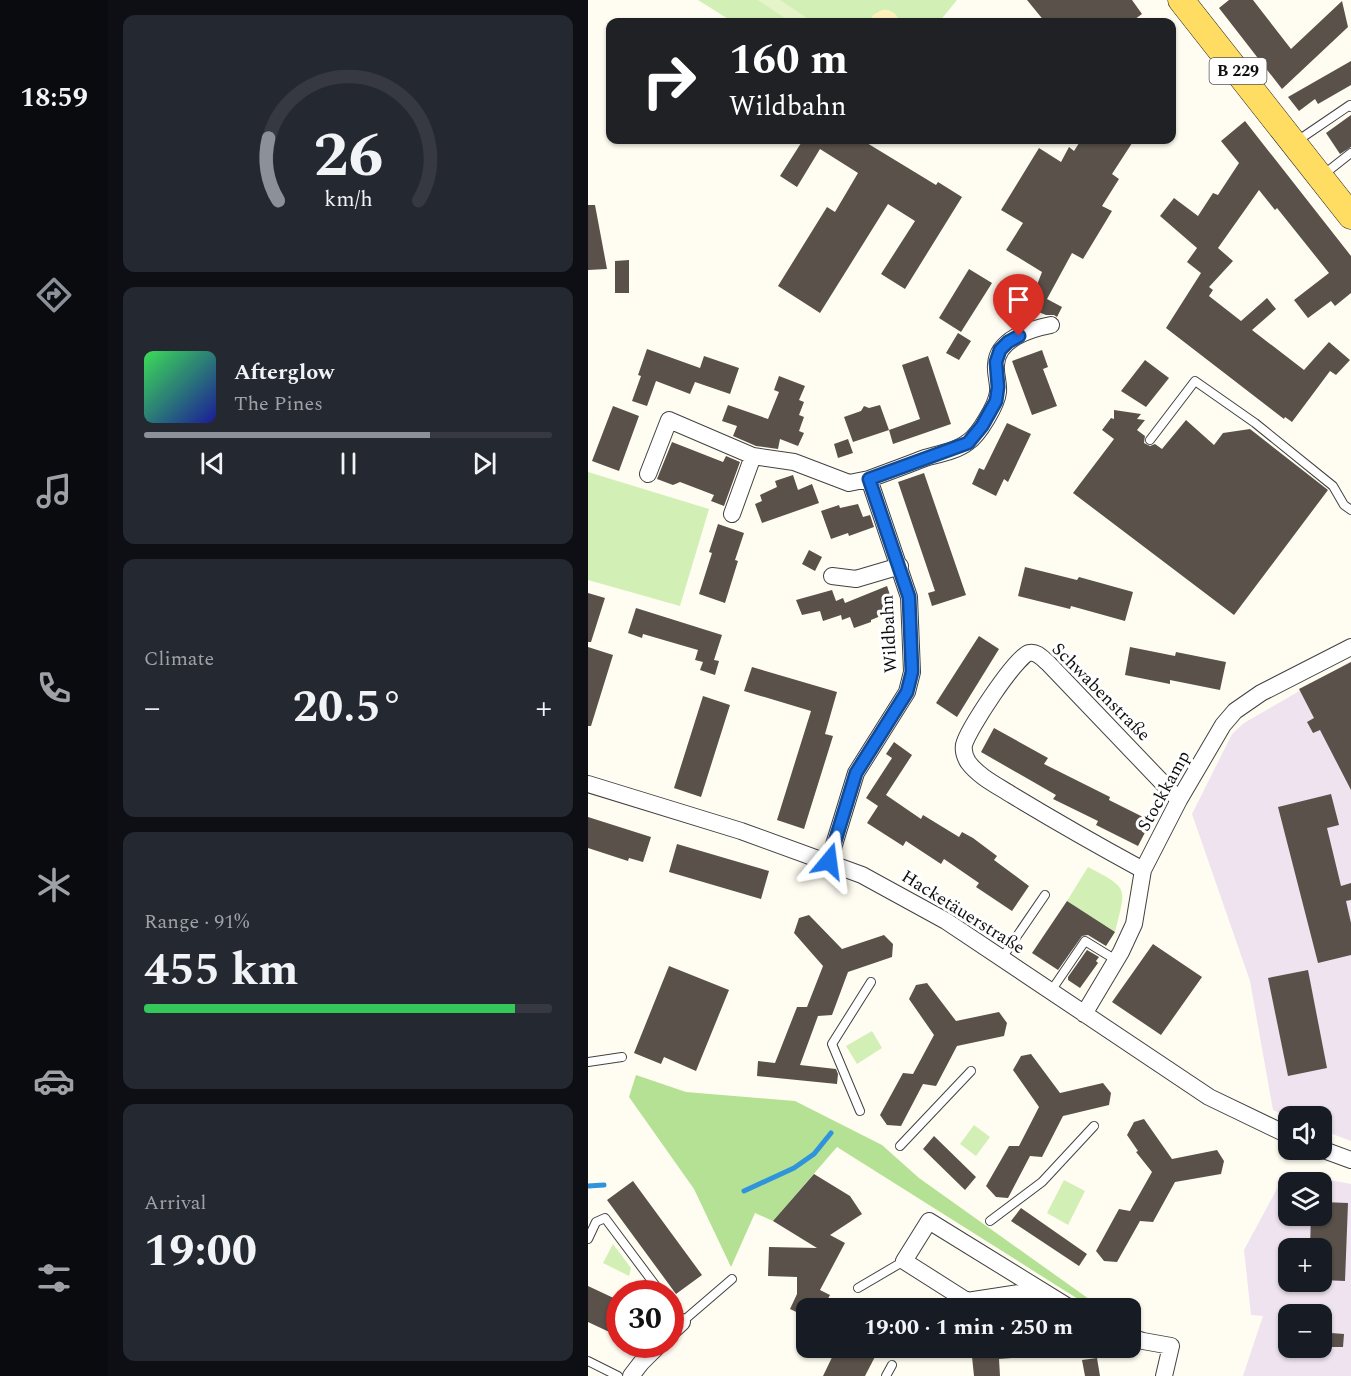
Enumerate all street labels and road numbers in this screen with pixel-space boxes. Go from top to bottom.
road number: B 229 [1210,58,1266,84]
street label: Wildbahn [873,594,905,674]
street label: Schwabenstraße [1045,636,1157,748]
street label: Stockkamp [1131,746,1197,836]
street label: Hacketäuerstraße [896,863,1030,961]

